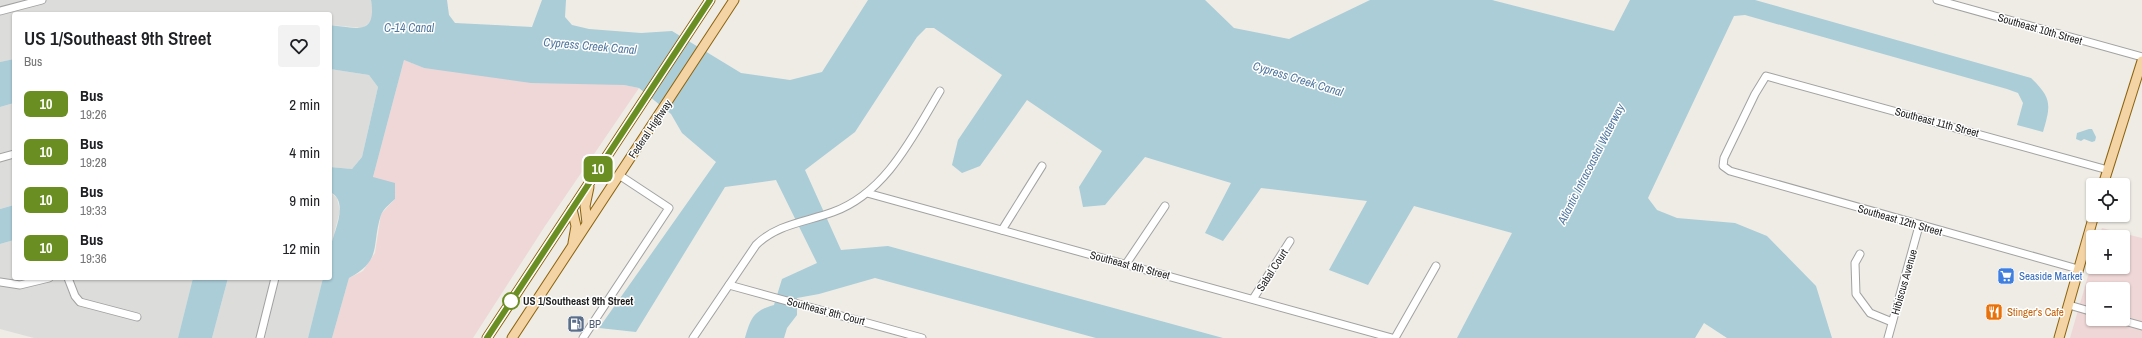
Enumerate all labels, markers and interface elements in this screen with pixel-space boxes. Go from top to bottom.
street label: Southeast 10th Street [1996,10,2084,48]
water label: C-14 Canal [384,20,435,36]
text: US 1/Southeast 9th Street [24,25,211,51]
button: heart [278,25,320,67]
water label: Cypress Creek Canal [543,34,638,58]
text: Bus [24,53,42,70]
water label: Cypress Creek Canal [1251,58,1346,101]
text: Bus [80,85,103,106]
text: 2 min [289,94,320,115]
text: 10 [40,95,52,113]
street label: Federal Highway [625,97,675,161]
water label: Atlantic Intracoastal Waterway [1553,100,1629,228]
street label: Southeast 11th Street [1893,104,1981,140]
text: 19:26 [80,106,107,123]
text: Bus [80,133,103,154]
text: 4 min [289,142,320,163]
text: 10 [40,143,52,161]
text: 19:28 [80,154,107,171]
line badge: 10 [580,156,616,182]
text: 10 [592,160,604,178]
map controls [2086,178,2130,326]
button: locate [2086,178,2130,222]
text: Bus [80,181,103,202]
text: 9 min [289,190,320,211]
text: 10 [40,191,52,209]
street label: Southeast 12th Street [1856,201,1944,239]
text: 19:33 [80,202,107,219]
text: Bus [80,229,103,250]
button: + [2086,230,2130,274]
text: 12 min [282,238,320,259]
text: 10 [40,239,52,257]
street label: Sabal Court [1253,246,1291,294]
street label: Southeast 8th Street [1088,248,1172,283]
street label: Hibiscus Avenue [1888,248,1920,316]
text: 19:36 [80,250,107,267]
supermarket icon: Seaside Market [1996,266,2016,286]
place label: Seaside Market [2019,269,2083,283]
button: − [2086,282,2130,326]
marker: US 1/Southeast 9th Street [502,292,520,310]
place label: US 1/Southeast 9th Street [523,294,633,308]
street label: Southeast 8th Court [785,294,867,328]
restaurant icon: Stinger's Cafe [1984,302,2004,322]
place label: Stinger's Cafe [2007,305,2064,319]
fuel station icon: BP [566,314,586,334]
place label: BP [589,317,601,331]

